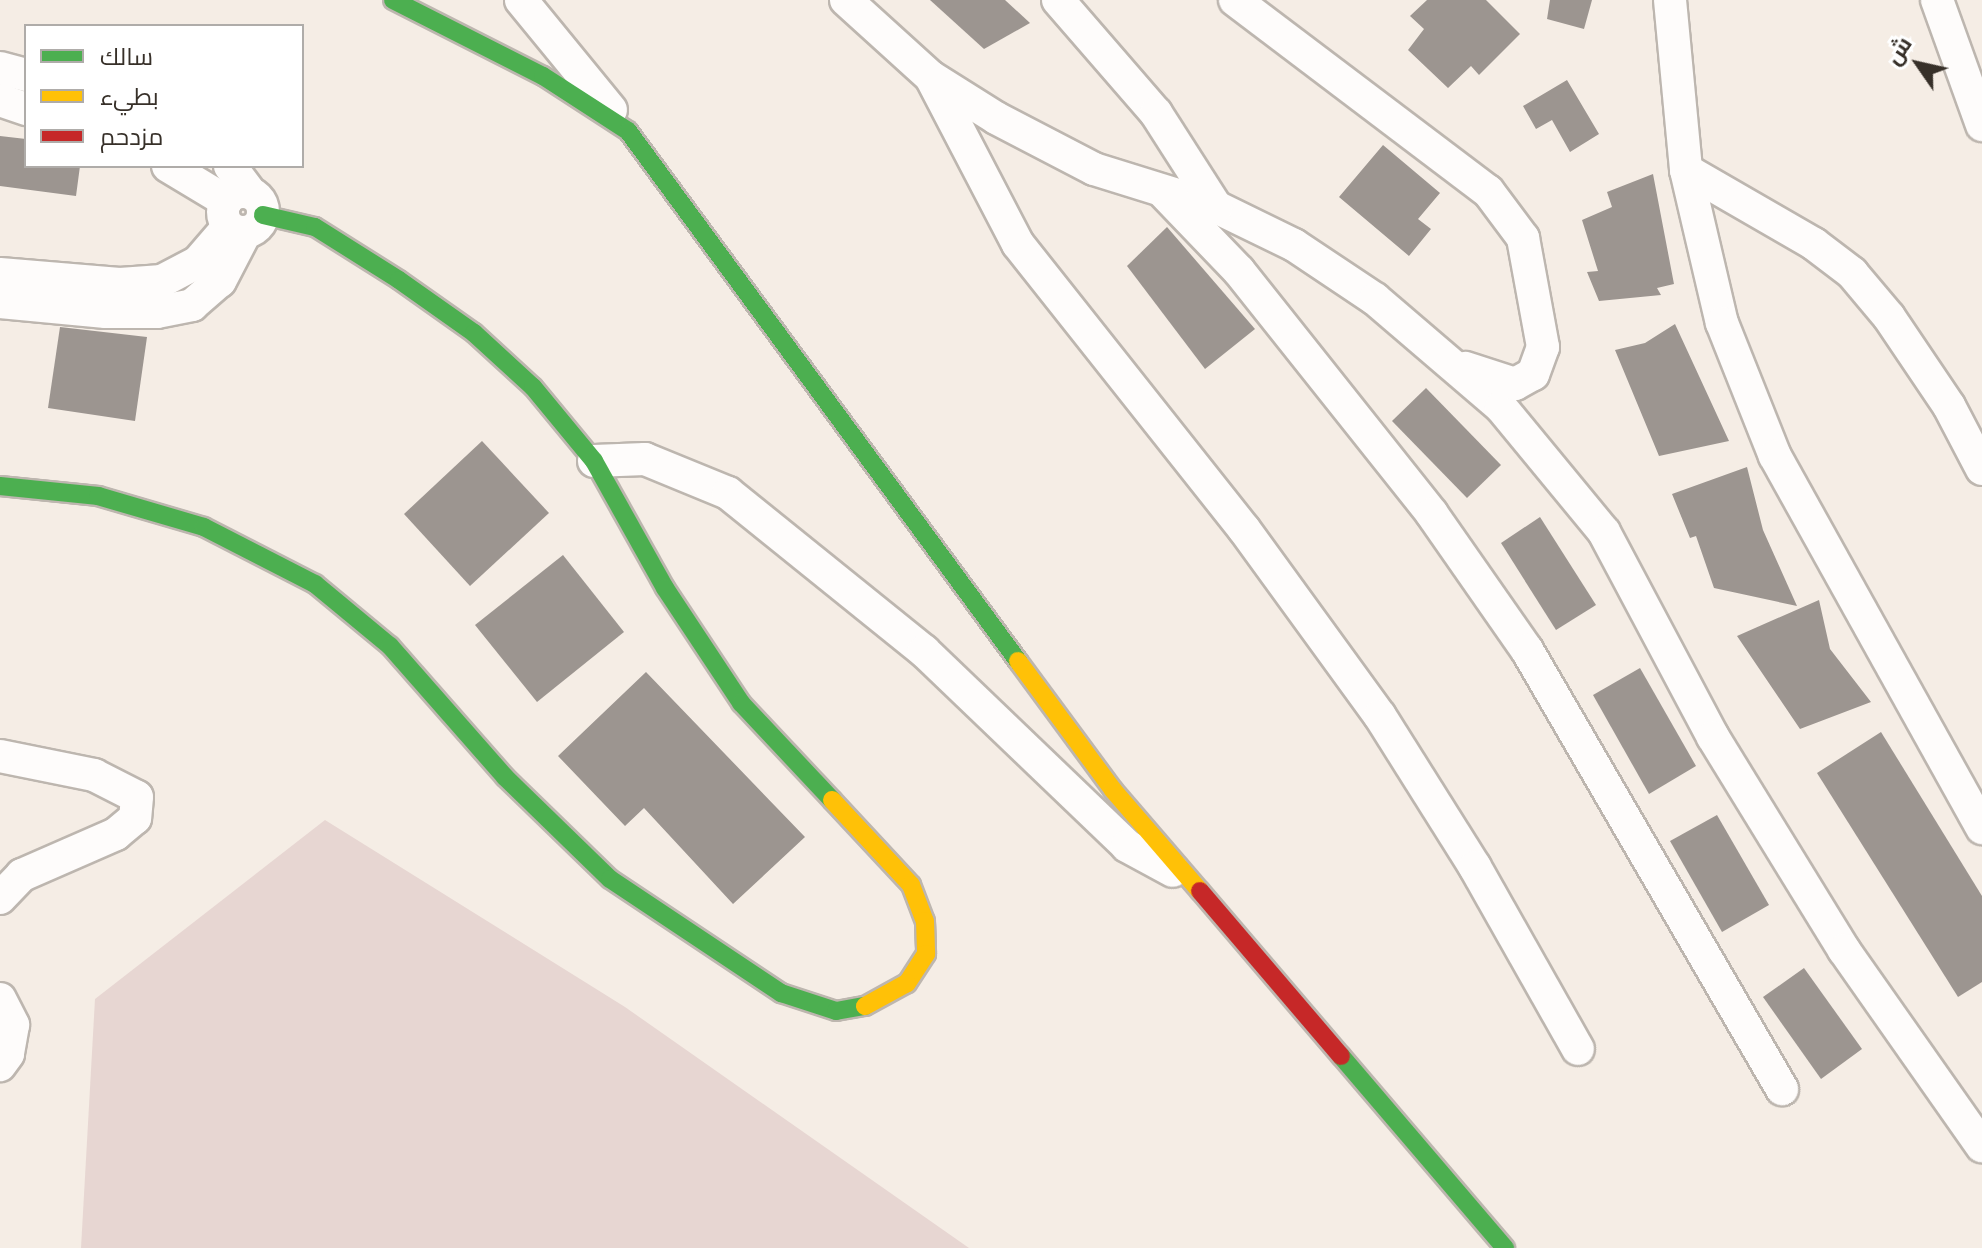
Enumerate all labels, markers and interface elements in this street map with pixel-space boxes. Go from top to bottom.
legend [24,24,304,168]
north arrow [1878,24,1958,104]
text: ش [1879,31,1918,70]
text: سالك [100,41,153,71]
text: بطيء [100,81,159,111]
text: مزدحم [100,121,163,151]

